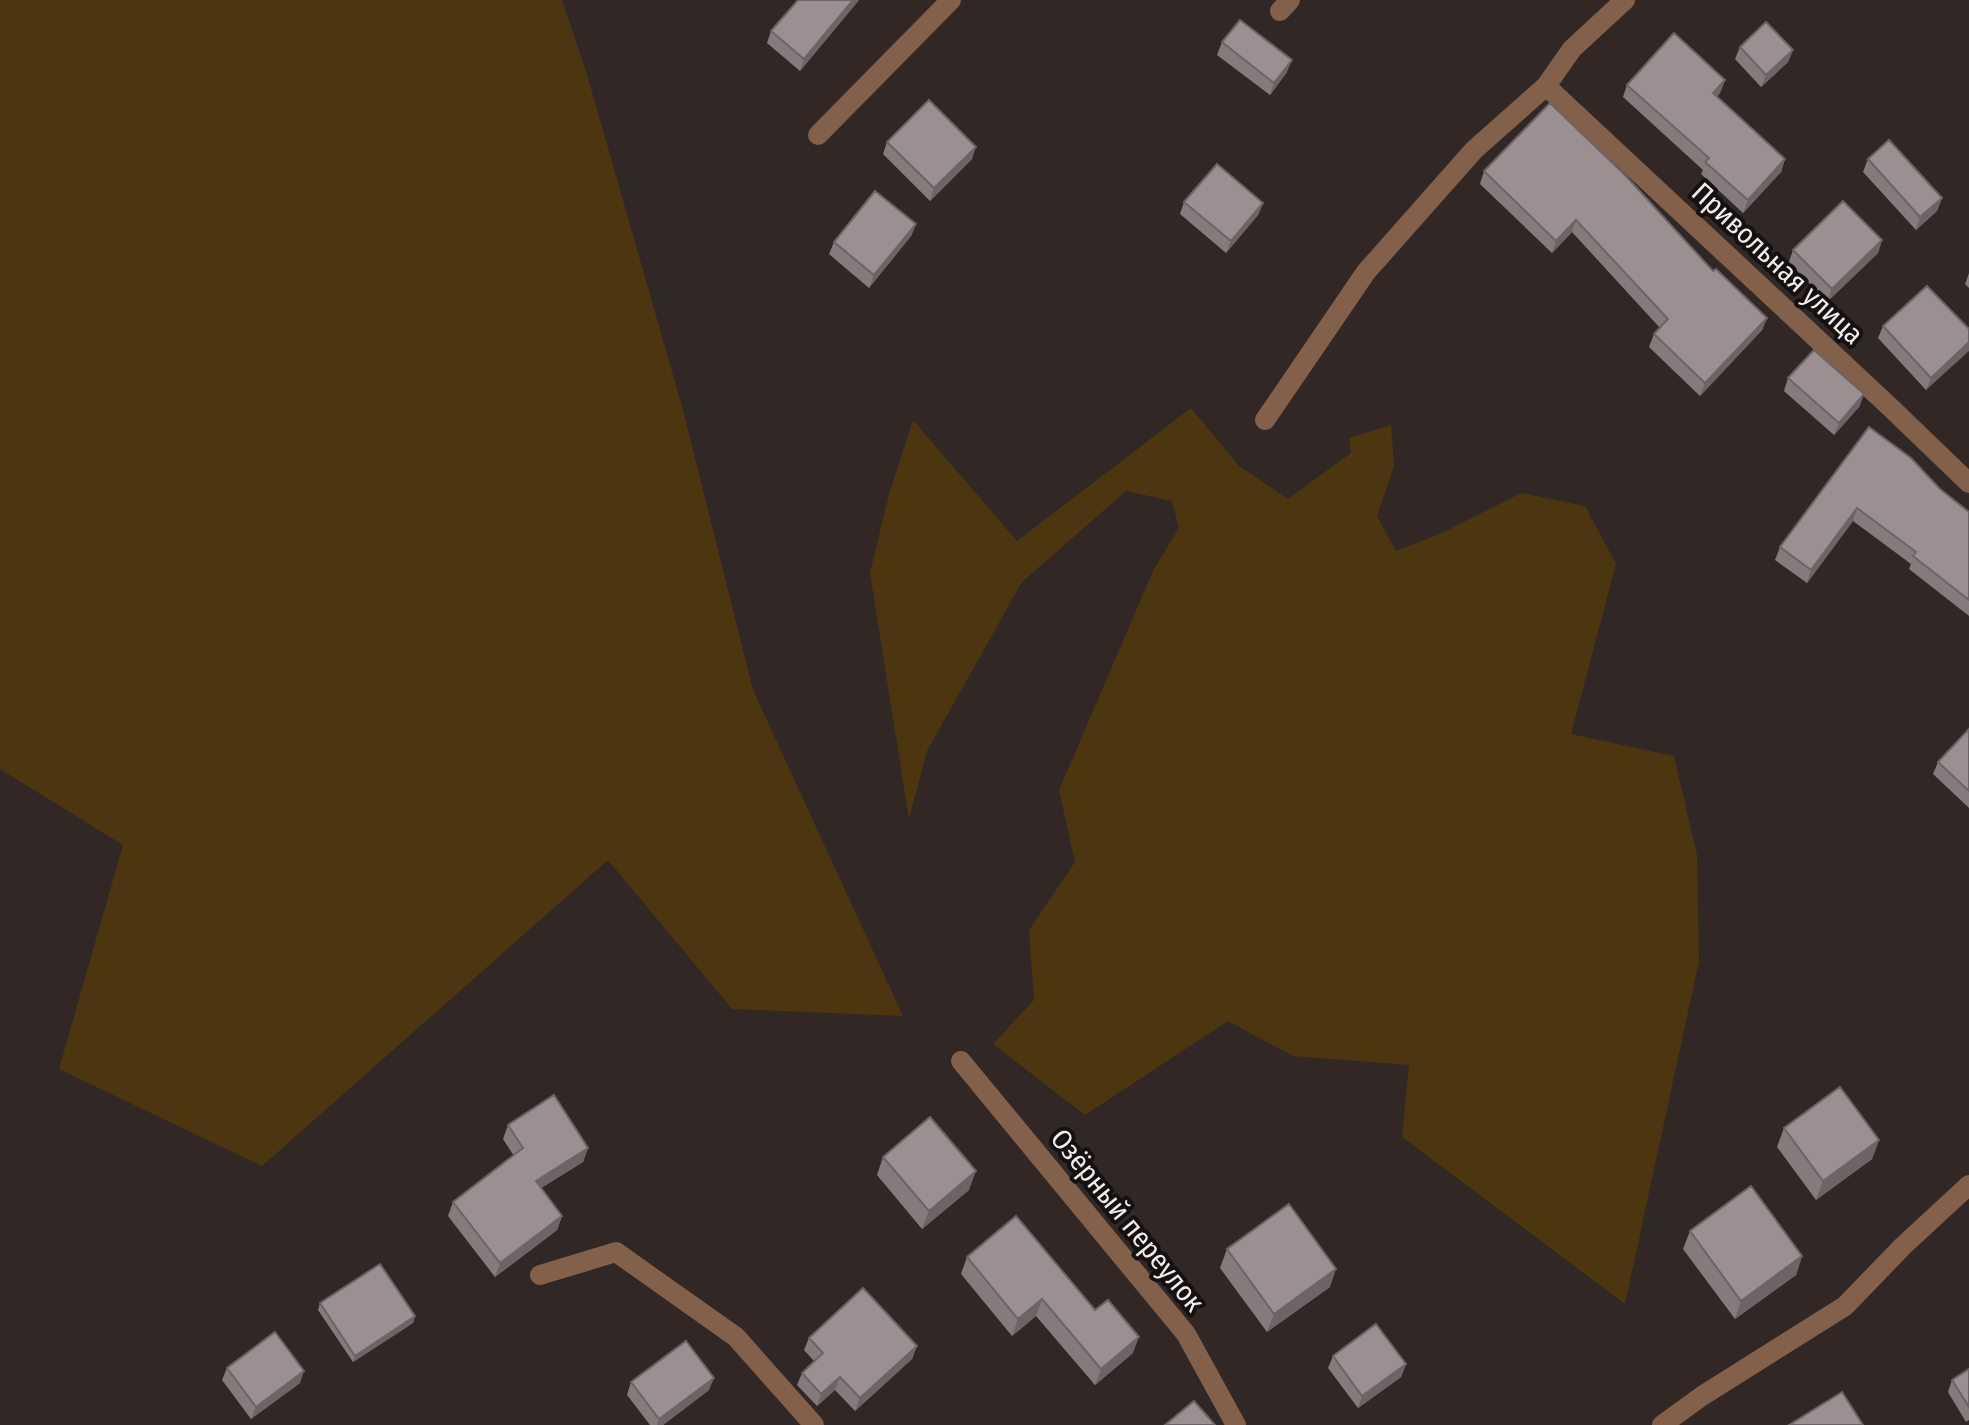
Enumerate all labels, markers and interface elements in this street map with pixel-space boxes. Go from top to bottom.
street label: Привольная улица [1685,176,1870,351]
street label: Озёрный переулок [1044,1122,1211,1318]

